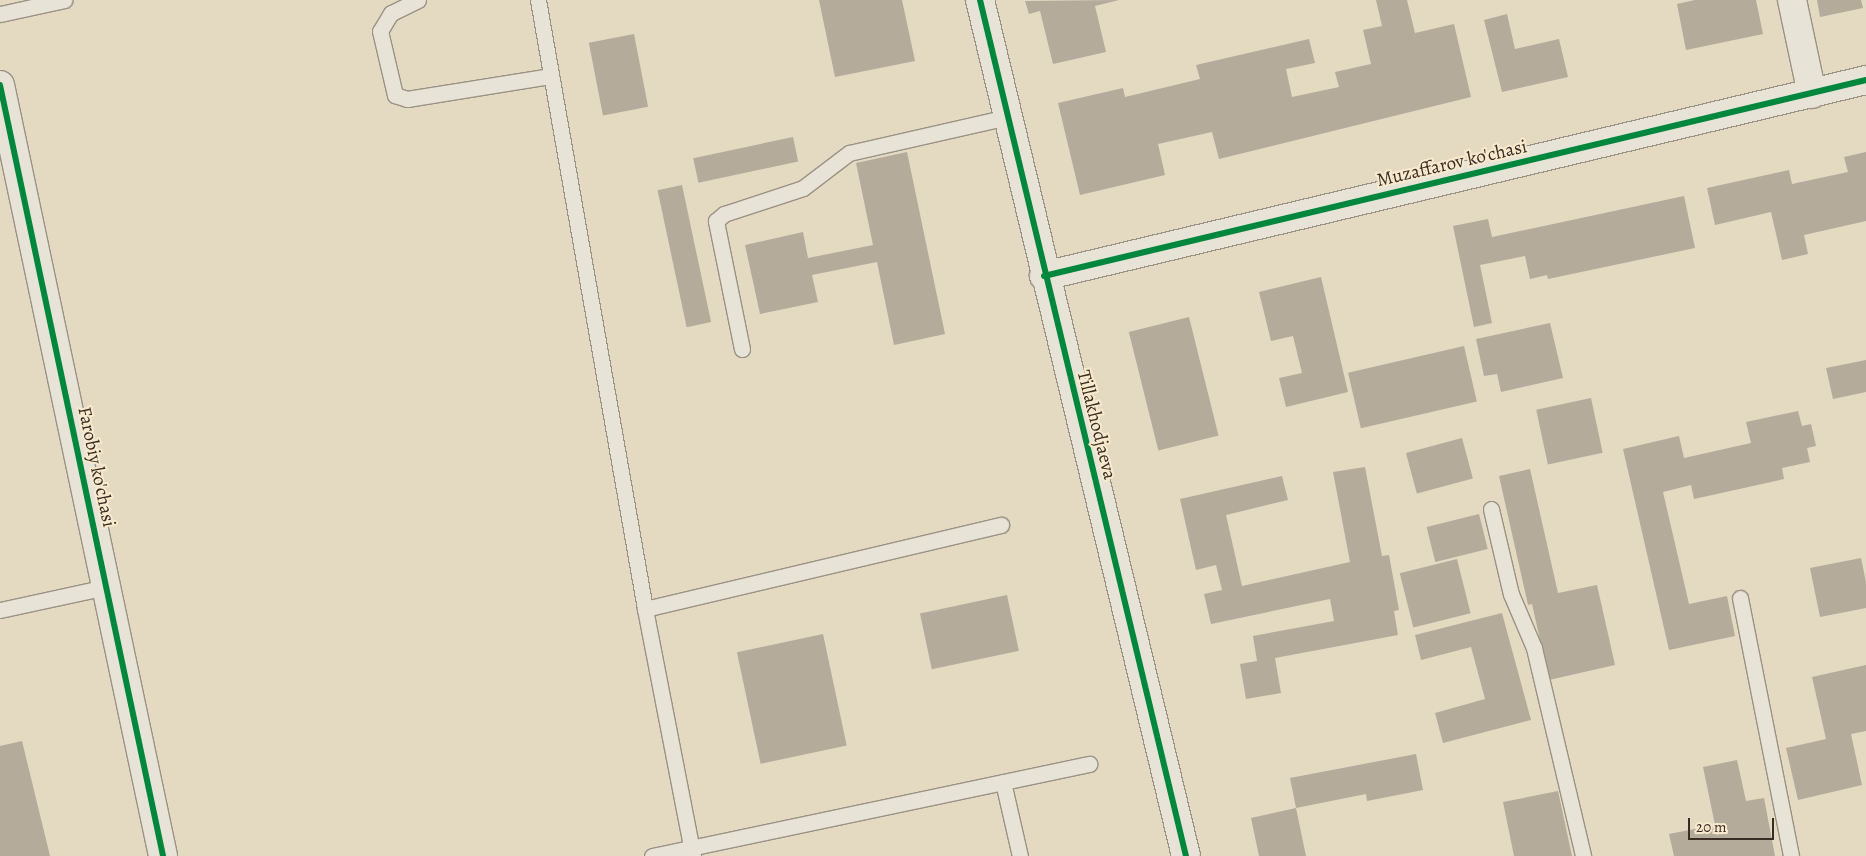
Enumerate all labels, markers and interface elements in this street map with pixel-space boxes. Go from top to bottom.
street label: Muzaffarov ko'chasi [1375,136,1529,192]
street label: Tillakhodjaeva [1071,368,1121,482]
street label: Farobiy ko'chasi [72,405,120,529]
scale bar [1691,808,1777,840]
text: 20 m [1696,817,1727,837]

